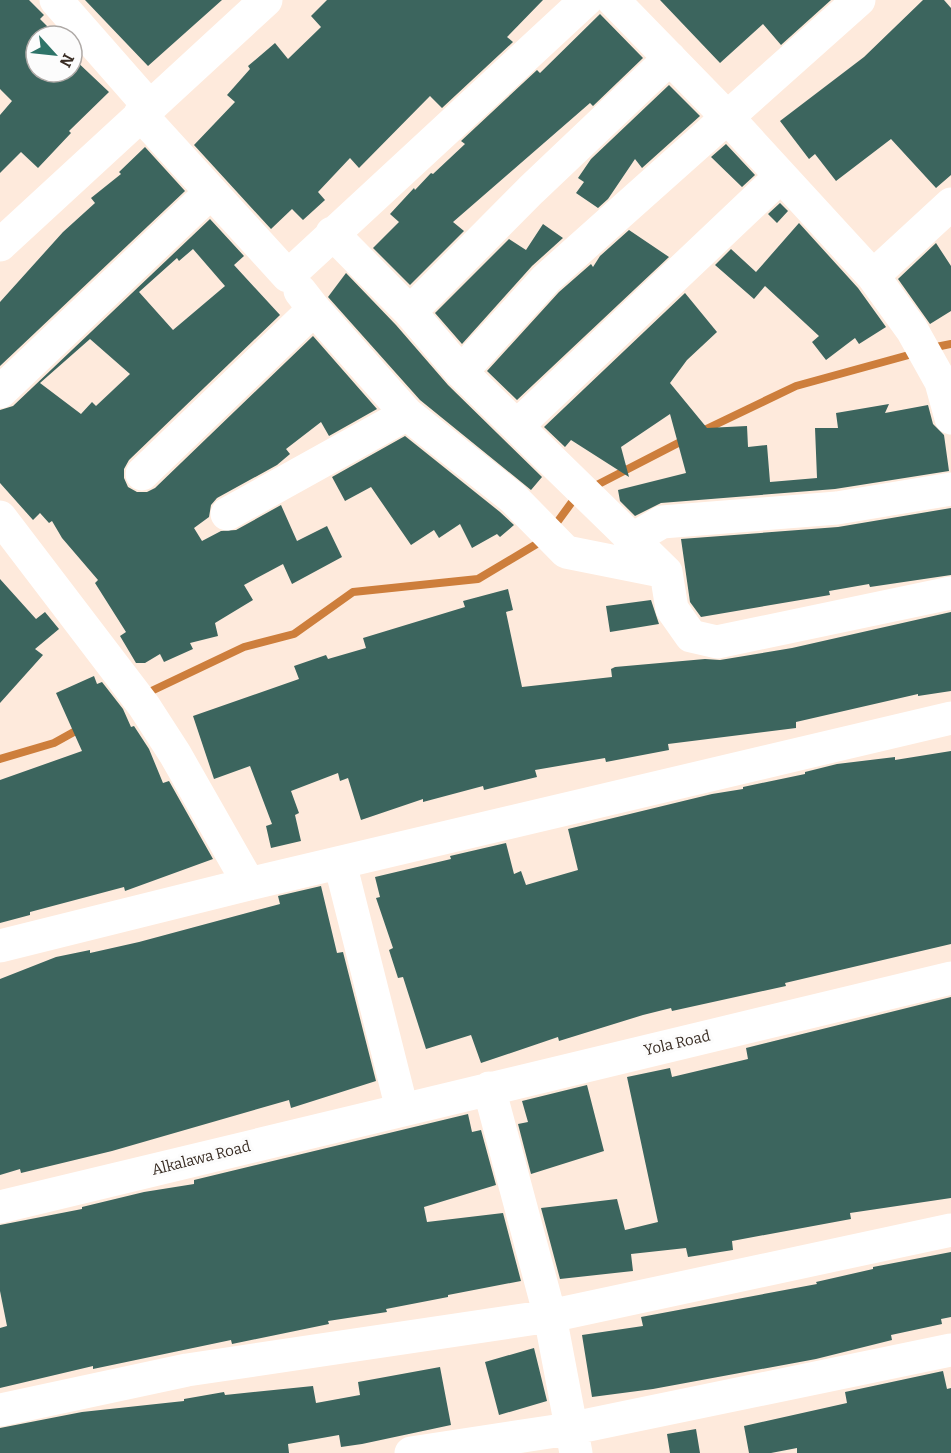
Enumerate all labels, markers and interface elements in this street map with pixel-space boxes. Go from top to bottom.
north arrow [24,24,84,84]
text: N [56,51,78,70]
street label: Yola Road [642,1027,712,1059]
street label: Alkalawa Road [150,1137,252,1179]

